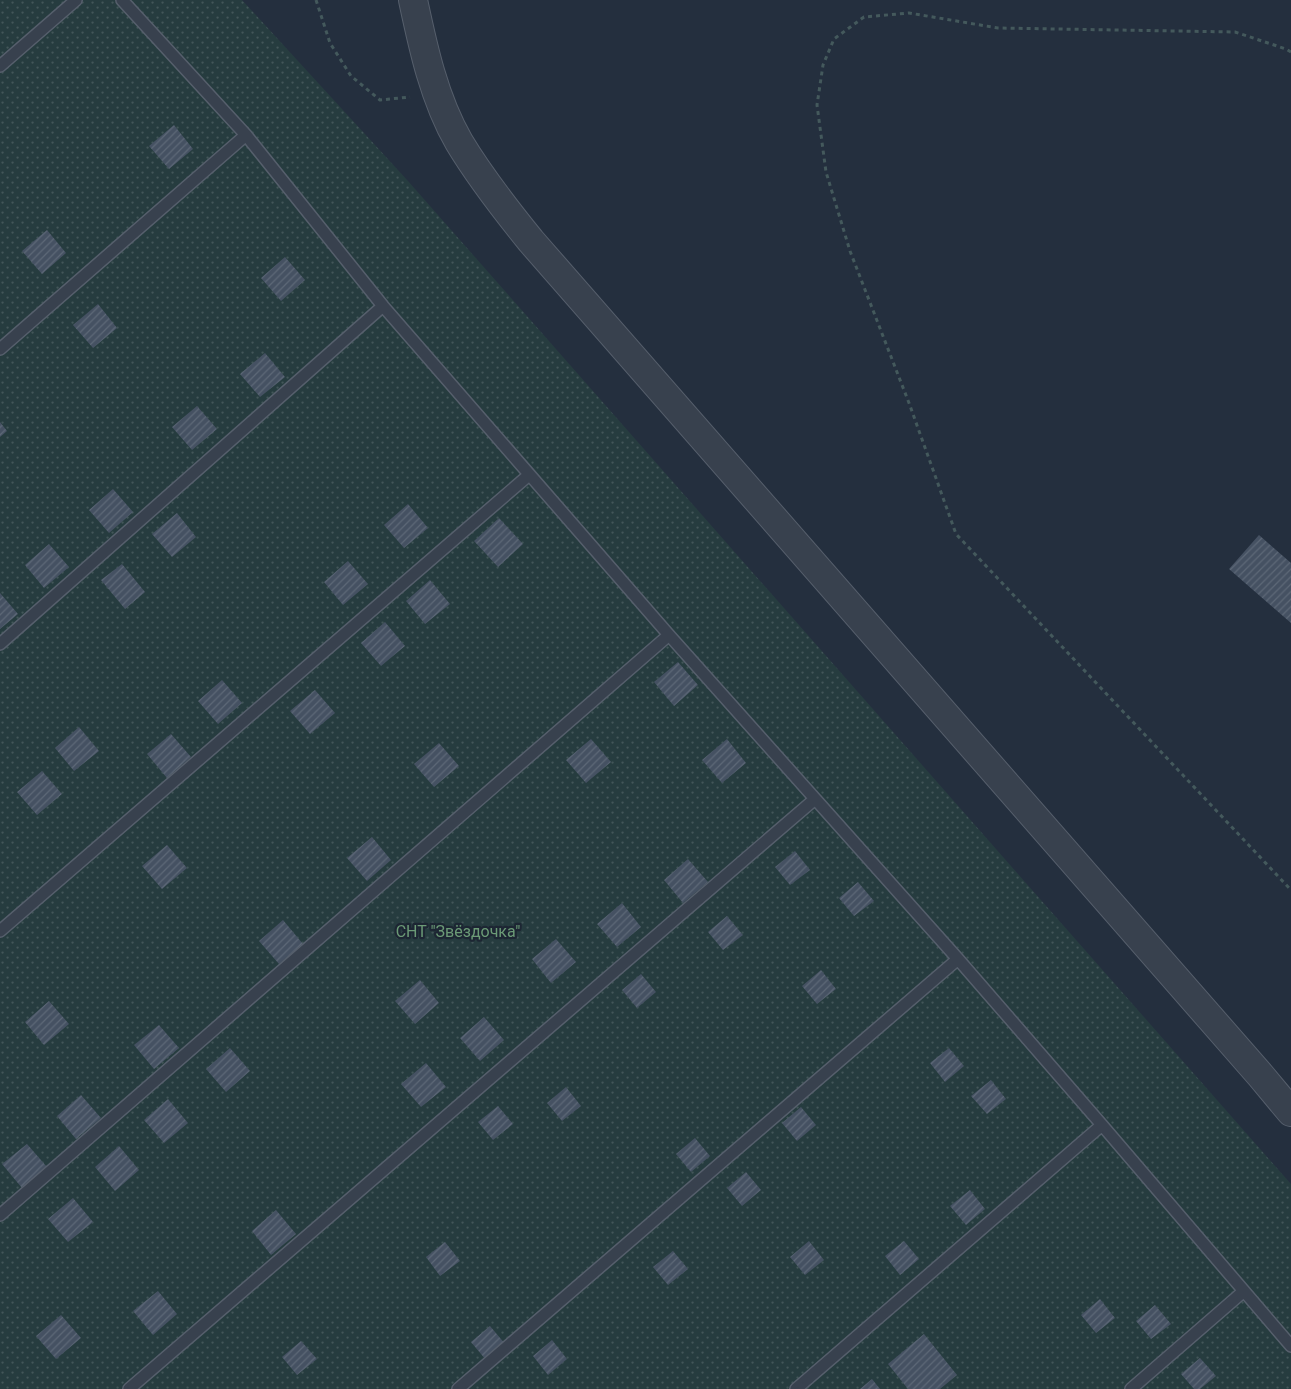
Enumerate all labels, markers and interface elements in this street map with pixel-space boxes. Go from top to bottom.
park label: СНТ "Звёздочка" [396,922,520,941]

